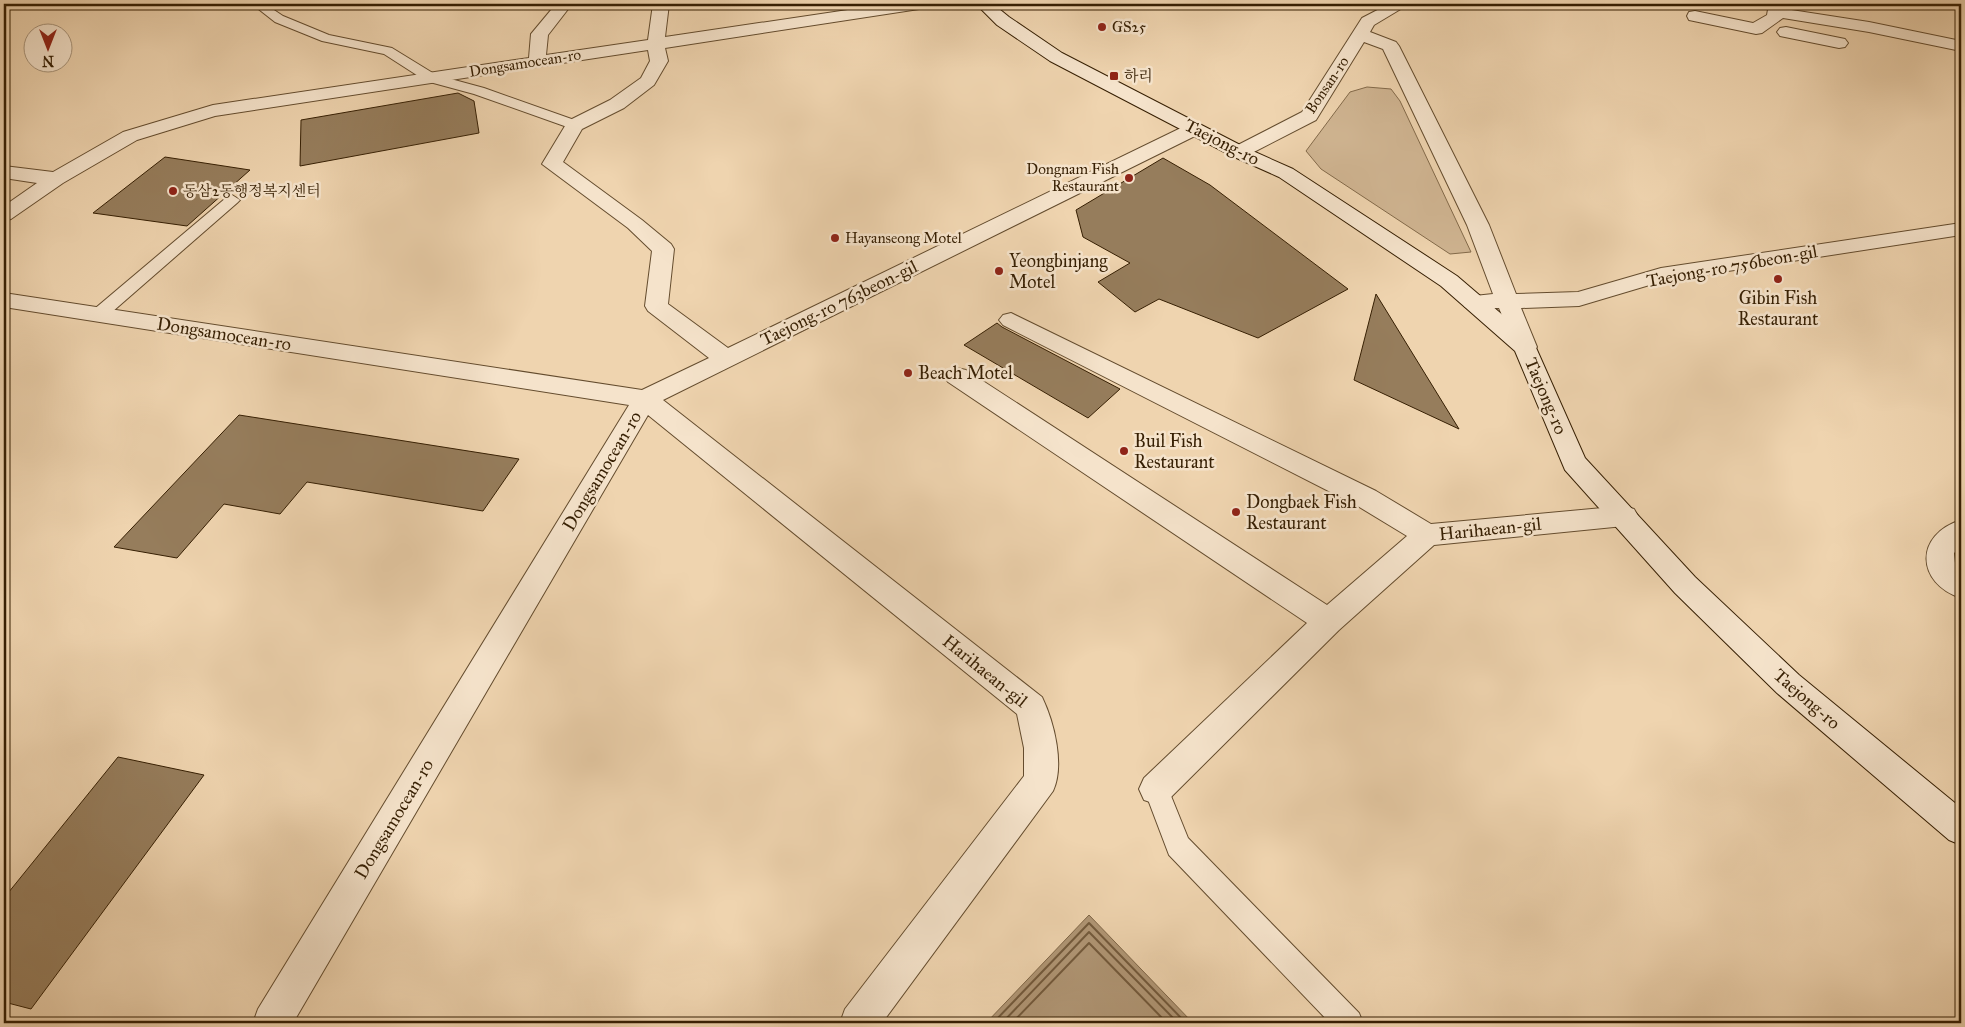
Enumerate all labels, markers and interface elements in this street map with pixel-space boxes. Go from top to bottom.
place label: GS25 [1112,18,1146,36]
marker: GS25 [1096,21,1108,33]
north arrow [22,22,72,72]
street label: Dongsamocean-ro [468,45,583,81]
text: N [42,52,54,69]
street label: Bonsan-ro [1301,53,1353,117]
place label: 하리 [1124,67,1153,85]
marker: 하리 [1108,70,1120,82]
street label: Taejong-ro [1180,114,1263,171]
place label: Dongnam Fish Restaurant [1026,160,1120,195]
marker: Dongnam Fish Restaurant [1123,172,1135,184]
place label: 동삼2동행정복지센터 [183,182,321,200]
marker: 동삼2동행정복지센터 [167,185,179,197]
place label: Hayanseong Motel [845,229,963,247]
marker: Hayanseong Motel [829,232,841,244]
street label: Taejong-ro 756beon-gil [1645,240,1819,293]
place label: Yeongbinjang Motel [1009,250,1108,293]
street label: Taejong-ro 763beon-gil [757,255,922,351]
marker: Yeongbinjang Motel [993,265,1005,277]
marker: Gibin Fish Restaurant [1772,273,1784,285]
place label: Gibin Fish Restaurant [1738,287,1819,330]
street label: Dongsamocean-ro [155,313,293,356]
street label: Taejong-ro [1519,354,1572,438]
place label: Beach Motel [918,362,1013,384]
marker: Beach Motel [902,367,914,379]
street label: Dongsamocean-ro [558,407,647,535]
place label: Buil Fish Restaurant [1134,430,1215,473]
marker: Buil Fish Restaurant [1118,445,1130,457]
place label: Dongbaek Fish Restaurant [1246,491,1357,534]
marker: Dongbaek Fish Restaurant [1230,506,1242,518]
street label: Harihaean-gil [1438,513,1543,546]
street label: Harihaean-gil [937,630,1032,713]
street label: Taejong-ro [1768,664,1845,735]
street label: Dongsamocean-ro [350,755,439,883]

